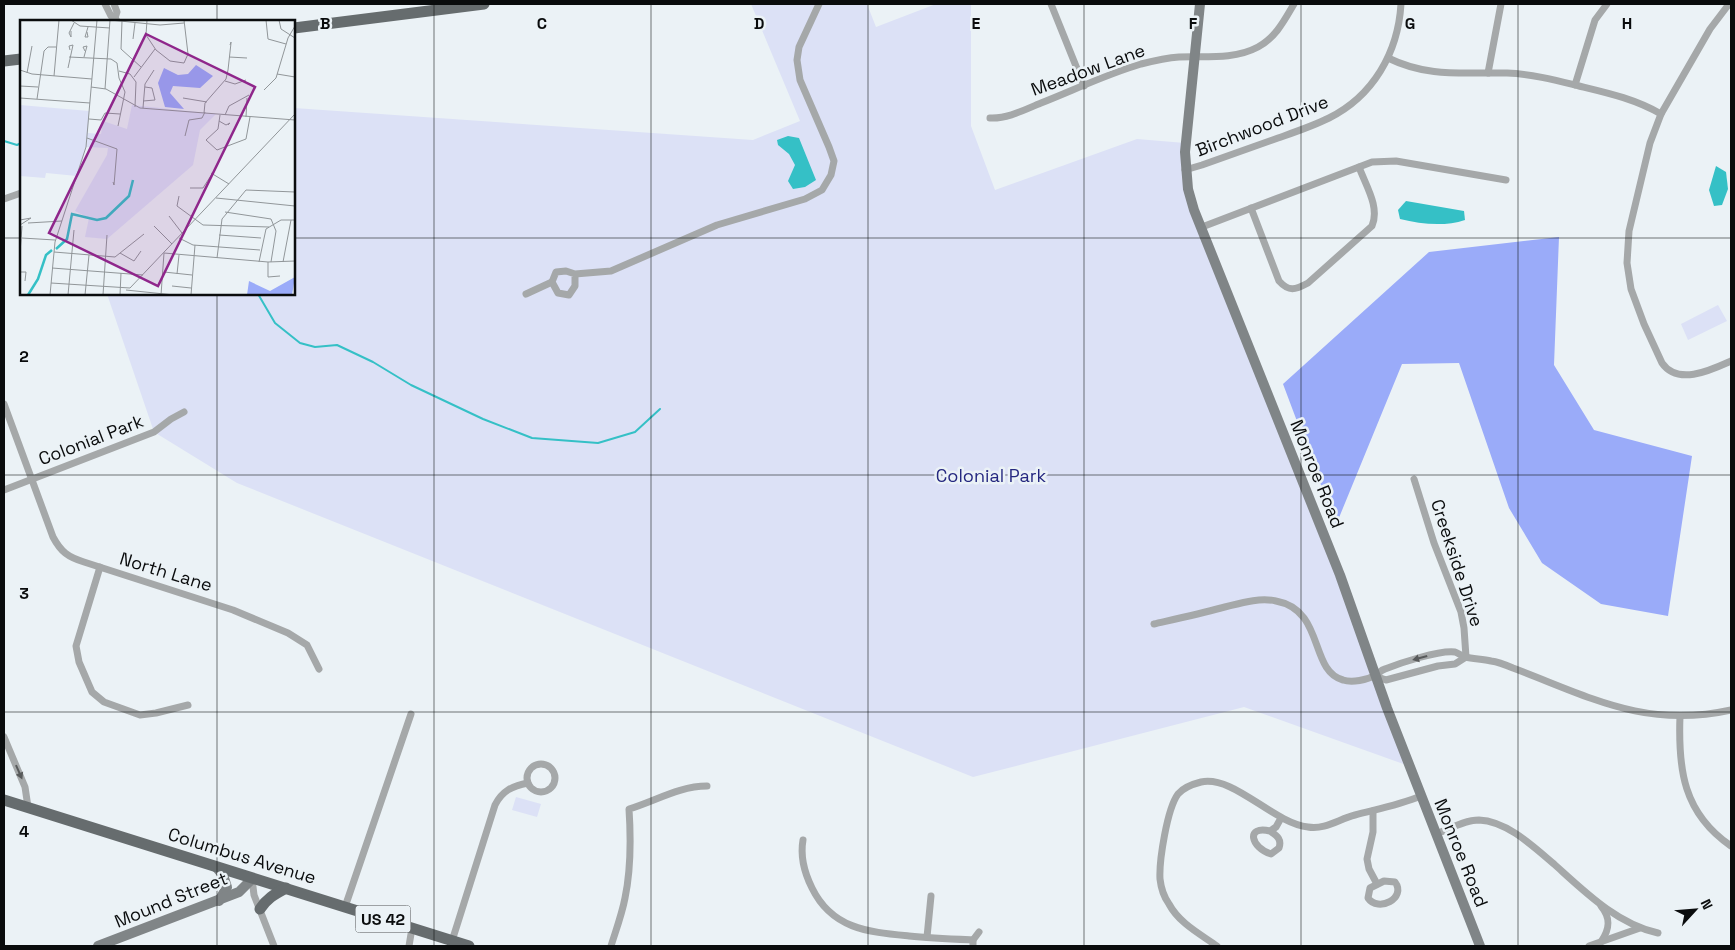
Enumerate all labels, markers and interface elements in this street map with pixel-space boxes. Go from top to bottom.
text: B [320,13,330,34]
text: C [537,13,547,34]
text: D [754,13,764,34]
text: E [972,13,981,34]
text: F [1189,13,1198,34]
text: G [1405,13,1415,34]
text: H [1622,13,1632,34]
inset map [20,20,295,295]
street label: Meadow Lane [1028,38,1148,101]
street label: Birchwood Drive [1192,90,1331,161]
text: 2 [19,346,29,367]
street label: Colonial Park [35,409,147,470]
street label: Monroe Road [1285,416,1350,531]
park label: Colonial Park [936,464,1047,487]
street label: Creekside Drive [1426,496,1489,629]
street label: North Lane [117,547,215,597]
text: 3 [19,583,29,604]
one-way arrow [1412,655,1427,663]
one-way arrow [15,765,23,779]
street label: Monroe Road [1429,795,1494,910]
text: 4 [19,821,29,842]
street label: Columbus Avenue [165,822,319,889]
street label: Mound Street [111,866,231,933]
north arrow [1670,885,1720,935]
text: N [1697,896,1717,912]
road number: US 42 [356,906,410,932]

